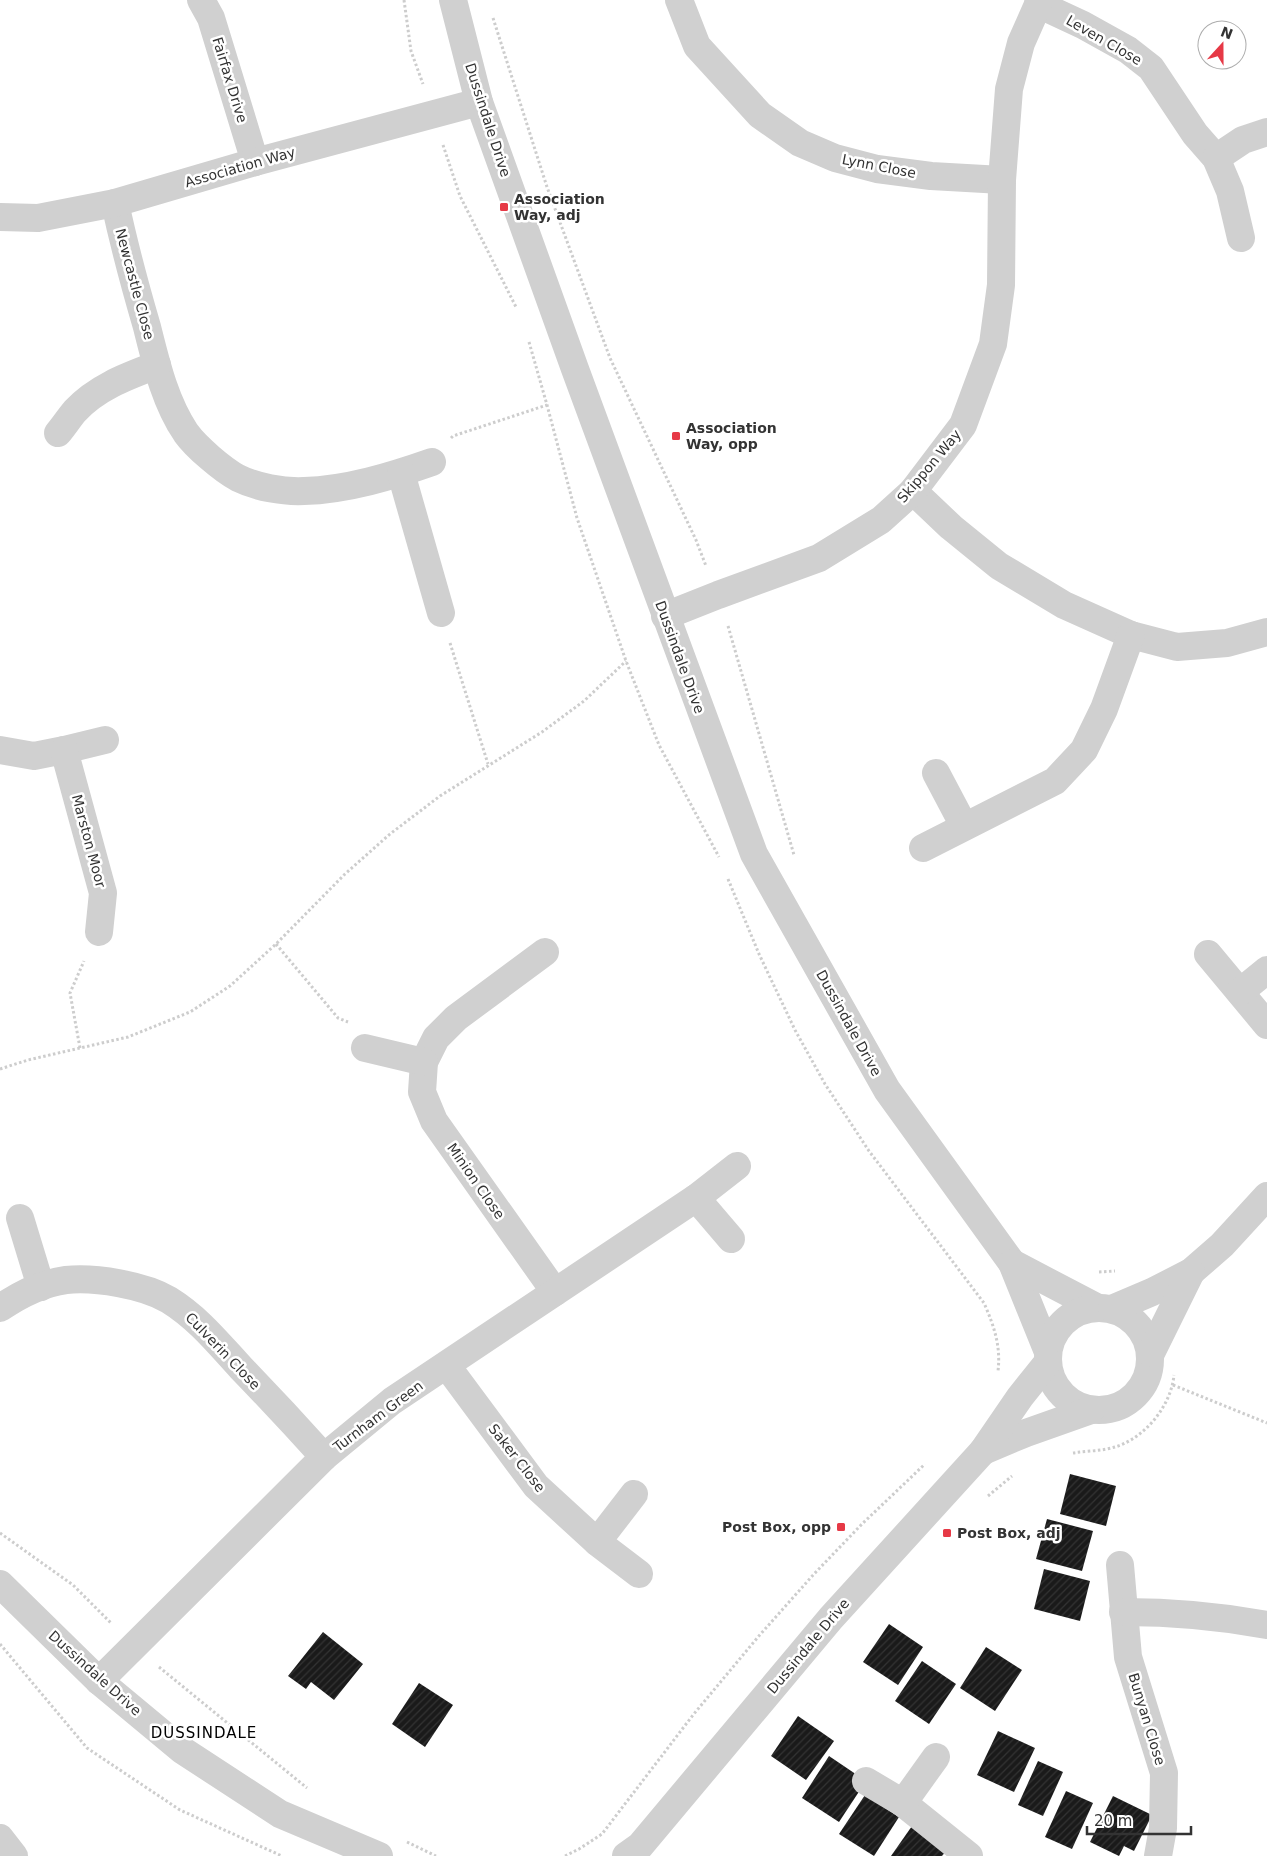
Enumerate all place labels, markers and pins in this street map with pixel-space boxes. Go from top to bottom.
place label: Association Way, adj [514,191,605,223]
marker: Association Way, adj [498,201,510,213]
place label: Association Way, opp [686,420,777,452]
marker: Association Way, opp [670,430,682,442]
place label: Post Box, opp [722,1519,831,1535]
marker: Post Box, opp [835,1521,847,1533]
place label: Post Box, adj [957,1525,1061,1541]
marker: Post Box, adj [941,1527,953,1539]

